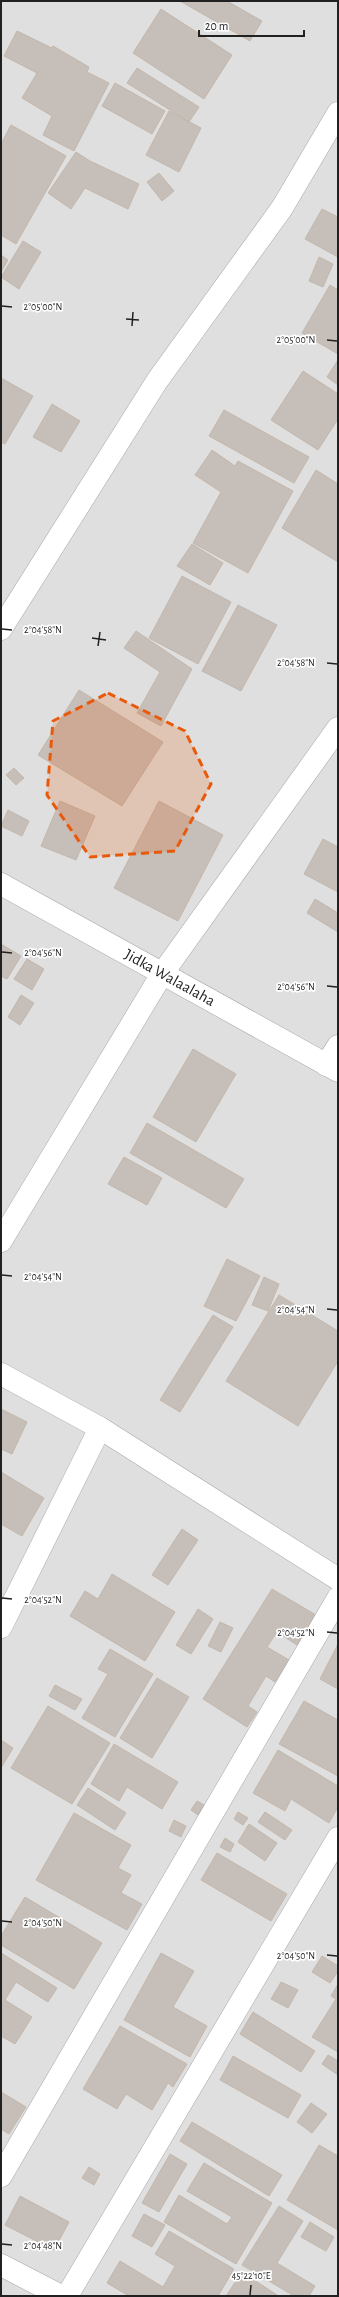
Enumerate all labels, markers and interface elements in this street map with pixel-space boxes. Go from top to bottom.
scale bar [199,12,304,38]
text: 20 m [205,20,228,32]
text: 2°05'00"N [24,302,62,312]
text: 2°05'00"N [277,335,315,345]
text: 2°04'58"N [24,625,62,635]
text: 2°04'58"N [277,658,315,668]
street label: Jidka Walaalaha [122,946,218,1009]
text: 2°04'56"N [24,948,62,958]
text: 2°04'56"N [277,982,315,992]
text: 2°04'54"N [24,1272,62,1282]
text: 2°04'54"N [277,1305,315,1315]
text: 2°04'52"N [24,1595,62,1605]
text: 2°04'52"N [277,1628,315,1638]
text: 2°04'50"N [24,1918,62,1928]
text: 2°04'50"N [277,1951,315,1961]
text: 2°04'48"N [24,2241,62,2251]
text: 45°22'10"E [231,2271,271,2281]

